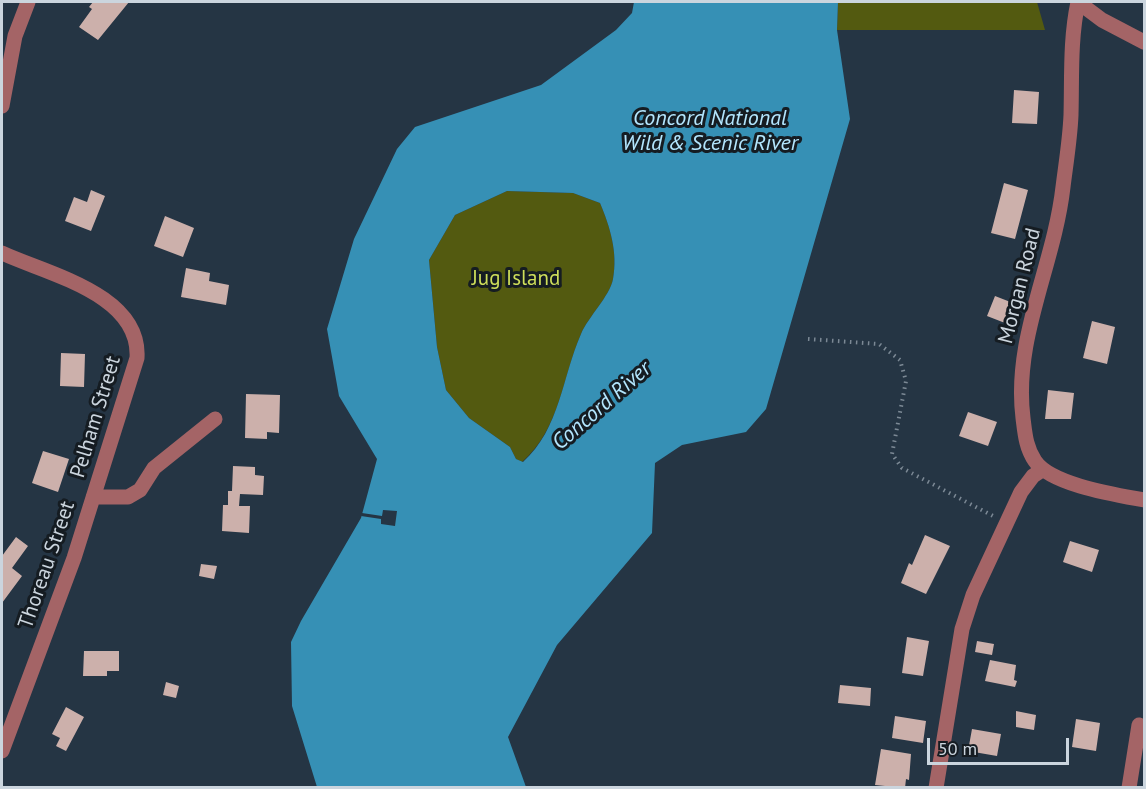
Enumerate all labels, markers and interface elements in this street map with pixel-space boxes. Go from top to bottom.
water label: Concord National Wild & Scenic River [622,106,798,158]
street label: Morgan Road [993,226,1047,346]
park label: Jug Island [472,266,560,292]
street label: Pelham Street [66,353,126,481]
water label: Concord River [547,356,657,456]
street label: Thoreau Street [13,498,81,632]
scale bar [930,726,1072,764]
text: 50 m [938,737,977,760]

